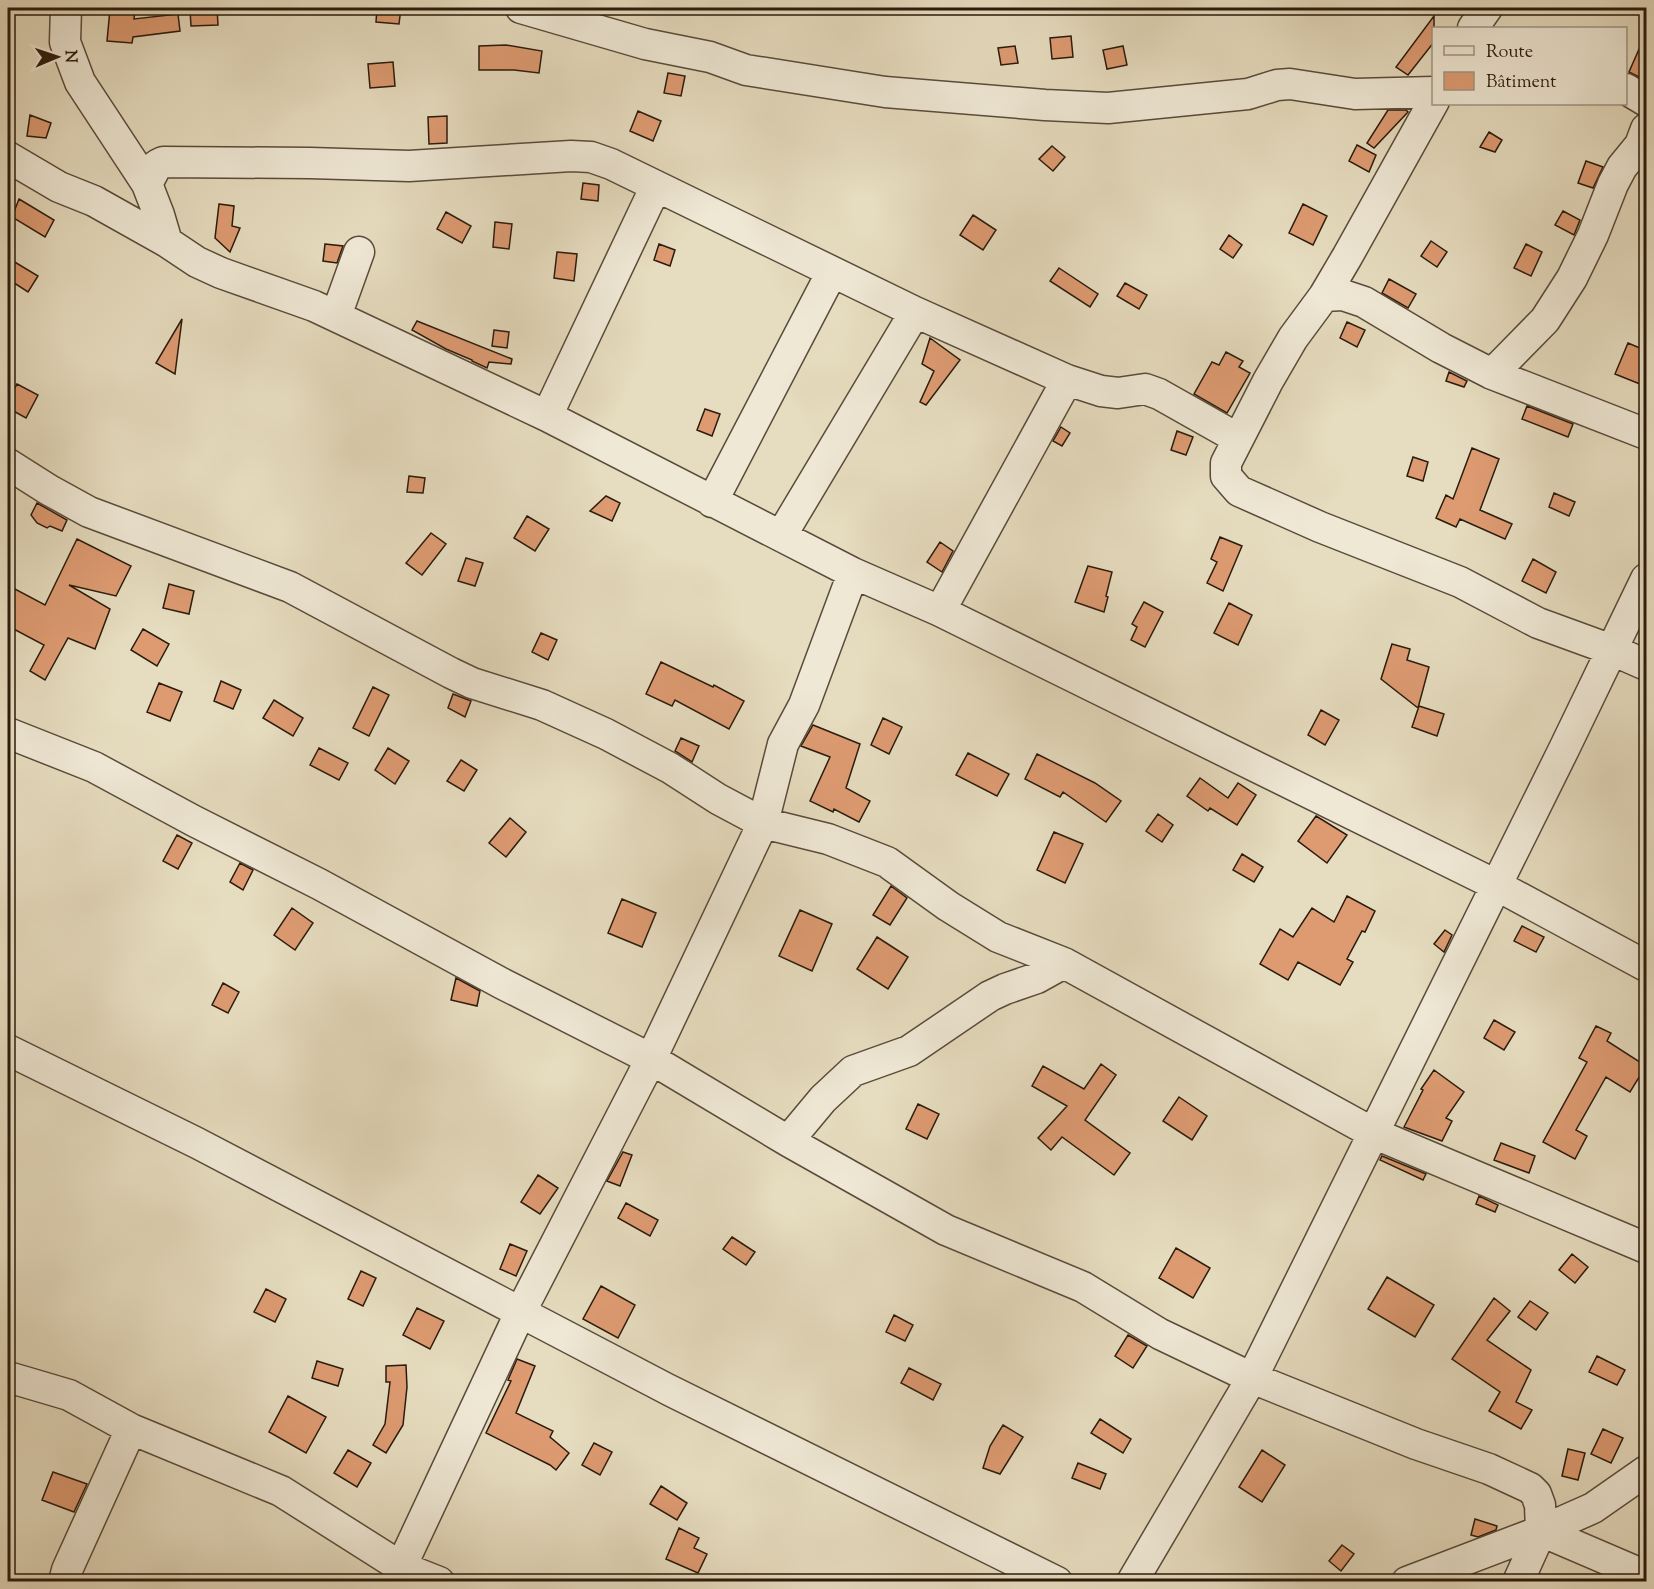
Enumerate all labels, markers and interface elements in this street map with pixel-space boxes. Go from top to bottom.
north arrow [27,27,87,87]
legend [1432,27,1627,105]
text: Route [1486,40,1533,66]
text: N [58,50,81,64]
text: Bâtiment [1486,70,1556,96]

